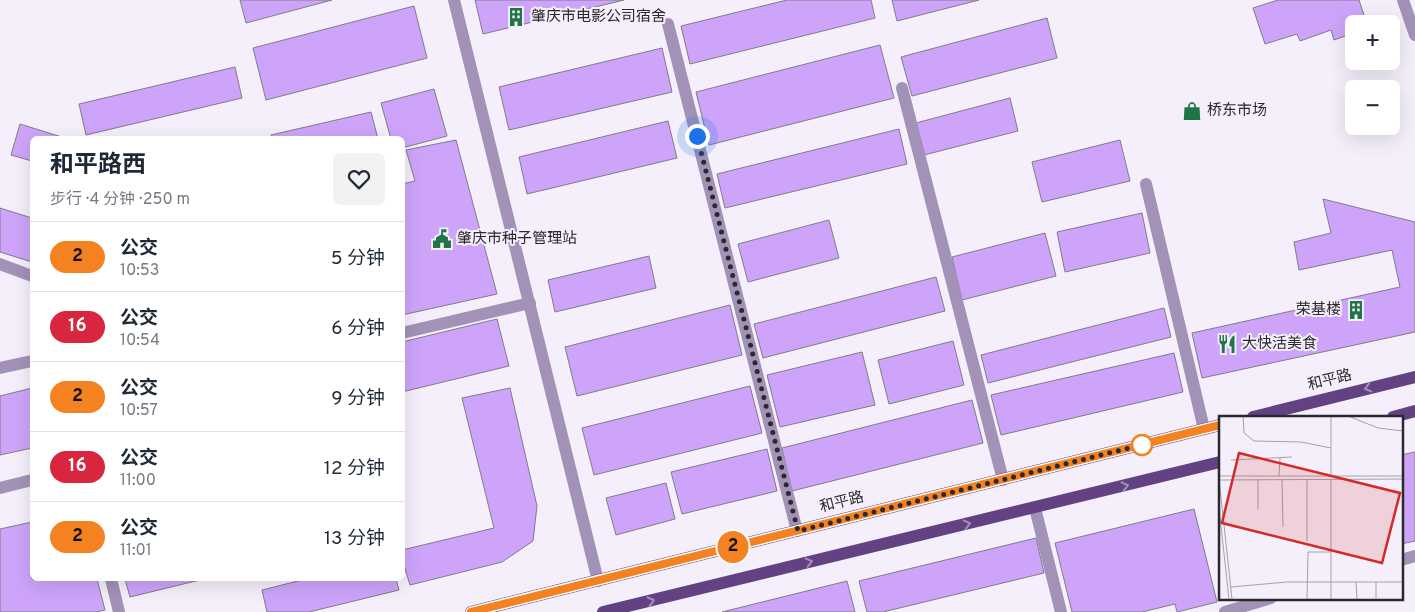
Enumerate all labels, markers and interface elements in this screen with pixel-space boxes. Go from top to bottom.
building icon: 肇庆市电影公司宿舍 [505,6,527,28]
place label: 肇庆市电影公司宿舍 [531,8,666,27]
map controls [1345,15,1400,135]
button: + [1345,15,1400,70]
button: − [1345,80,1400,135]
shop icon: 桥东市场 [1181,100,1203,122]
place label: 桥东市场 [1207,102,1267,121]
your location [685,124,710,149]
text: 和平路西 [50,151,146,181]
button: heart [333,153,385,205]
text: 步行 · 4 分钟 · 250 m [50,190,190,210]
public building icon: 肇庆市种子管理站 [431,228,453,250]
place label: 肇庆市种子管理站 [457,230,577,249]
text: 公交 [120,237,158,261]
text: 2 [72,245,83,268]
text: 5 分钟 [331,247,385,271]
text: 10:53 [120,261,159,281]
building icon: 荣基楼 [1345,299,1367,321]
place label: 荣基楼 [1296,301,1341,320]
text: 公交 [120,307,158,331]
text: 16 [68,315,87,338]
text: 6 分钟 [331,317,385,341]
text: 10:54 [120,331,160,351]
restaurant icon: 大快活美食 [1216,333,1238,355]
place label: 大快活美食 [1242,335,1317,354]
street label: 和平路 [1306,366,1354,396]
text: 公交 [120,377,158,401]
one-way arrow [1364,383,1372,393]
text: 2 [72,385,83,408]
text: 9 分钟 [331,387,385,411]
text: 10:57 [120,401,158,421]
inset map [1219,416,1402,600]
unlabelled marker [1131,434,1153,456]
text: 公交 [120,447,158,471]
text: 16 [68,455,87,478]
text: 12 分钟 [324,457,385,481]
text: 11:00 [120,471,156,491]
one-way arrow [1120,481,1129,492]
street label: 和平路 [818,488,866,518]
text: 公交 [120,517,158,541]
one-way arrow [962,519,971,530]
text: 2 [72,525,83,548]
text: 13 分钟 [324,527,385,551]
line badge: 2 [717,531,749,563]
text: 2 [727,535,739,558]
text: 11:01 [120,541,152,561]
one-way arrow [804,557,813,568]
one-way arrow [646,596,654,606]

